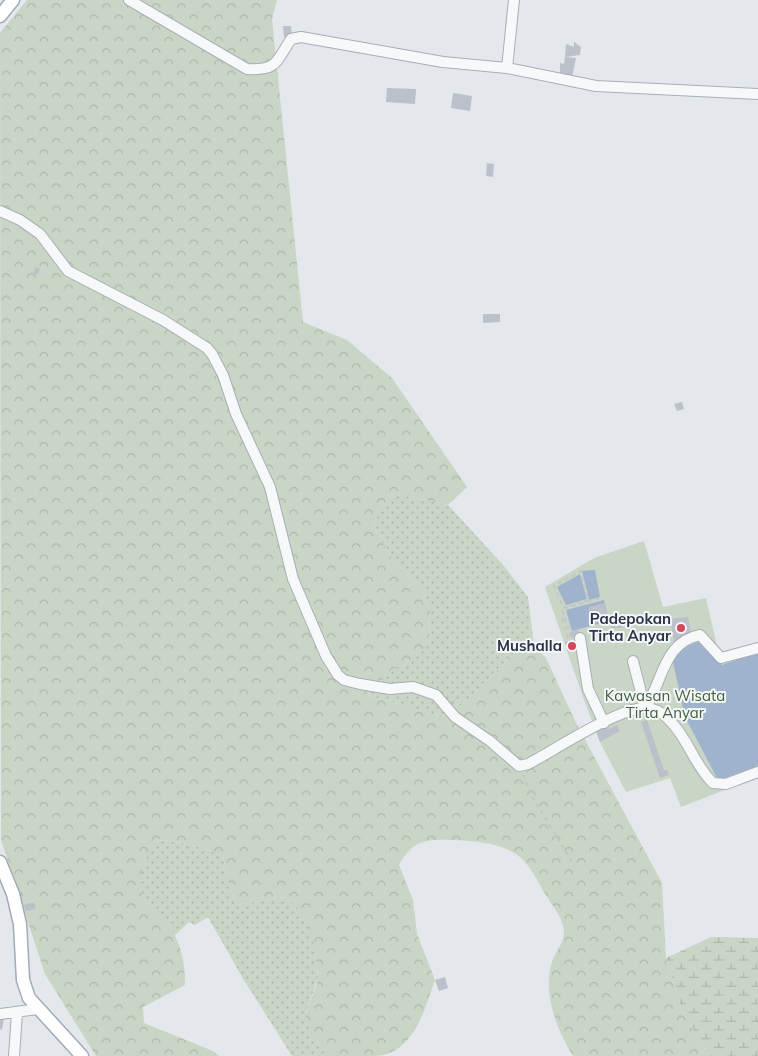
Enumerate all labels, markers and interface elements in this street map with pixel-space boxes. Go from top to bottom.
place label: Padepokan Tirta Anyar [589,609,671,645]
marker: Padepokan Tirta Anyar [675,622,687,634]
place label: Mushalla [497,636,562,655]
marker: Mushalla [566,640,578,652]
park label: Kawasan Wisata Tirta Anyar [605,686,725,722]

